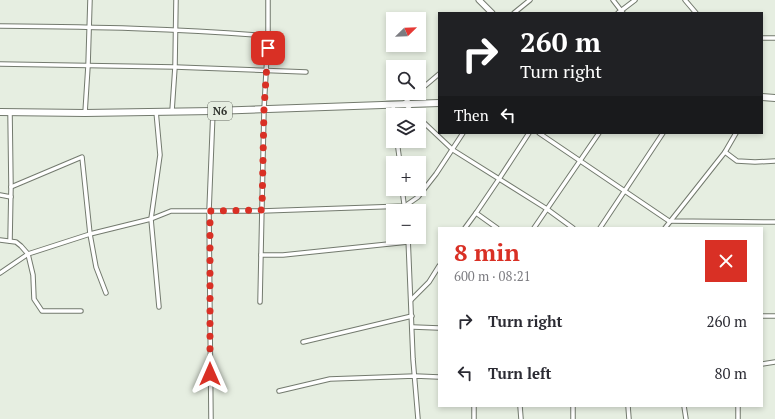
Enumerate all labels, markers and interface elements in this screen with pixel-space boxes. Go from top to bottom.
north arrow [386,12,426,52]
map controls [386,12,426,244]
text: 260 m [520,23,601,60]
icon: right [454,28,506,80]
pin [251,31,285,65]
icon: arrive [257,37,279,59]
text: Turn right [520,59,602,83]
button: search [386,60,426,100]
road number: N6 [208,102,232,120]
icon: left [497,104,519,126]
text: Then [454,105,489,125]
button: layers [386,108,426,148]
button: + [386,156,426,196]
button: − [386,204,426,244]
text: 8 min [454,236,520,268]
button: close [705,240,747,282]
text: 600 m · 08:21 [454,267,531,285]
icon: right [454,310,476,332]
text: Turn right [488,311,563,331]
text: 260 m [706,311,747,331]
position arrow [189,353,231,395]
icon: left [454,362,476,384]
text: Turn left [488,363,552,383]
text: 80 m [714,363,747,383]

